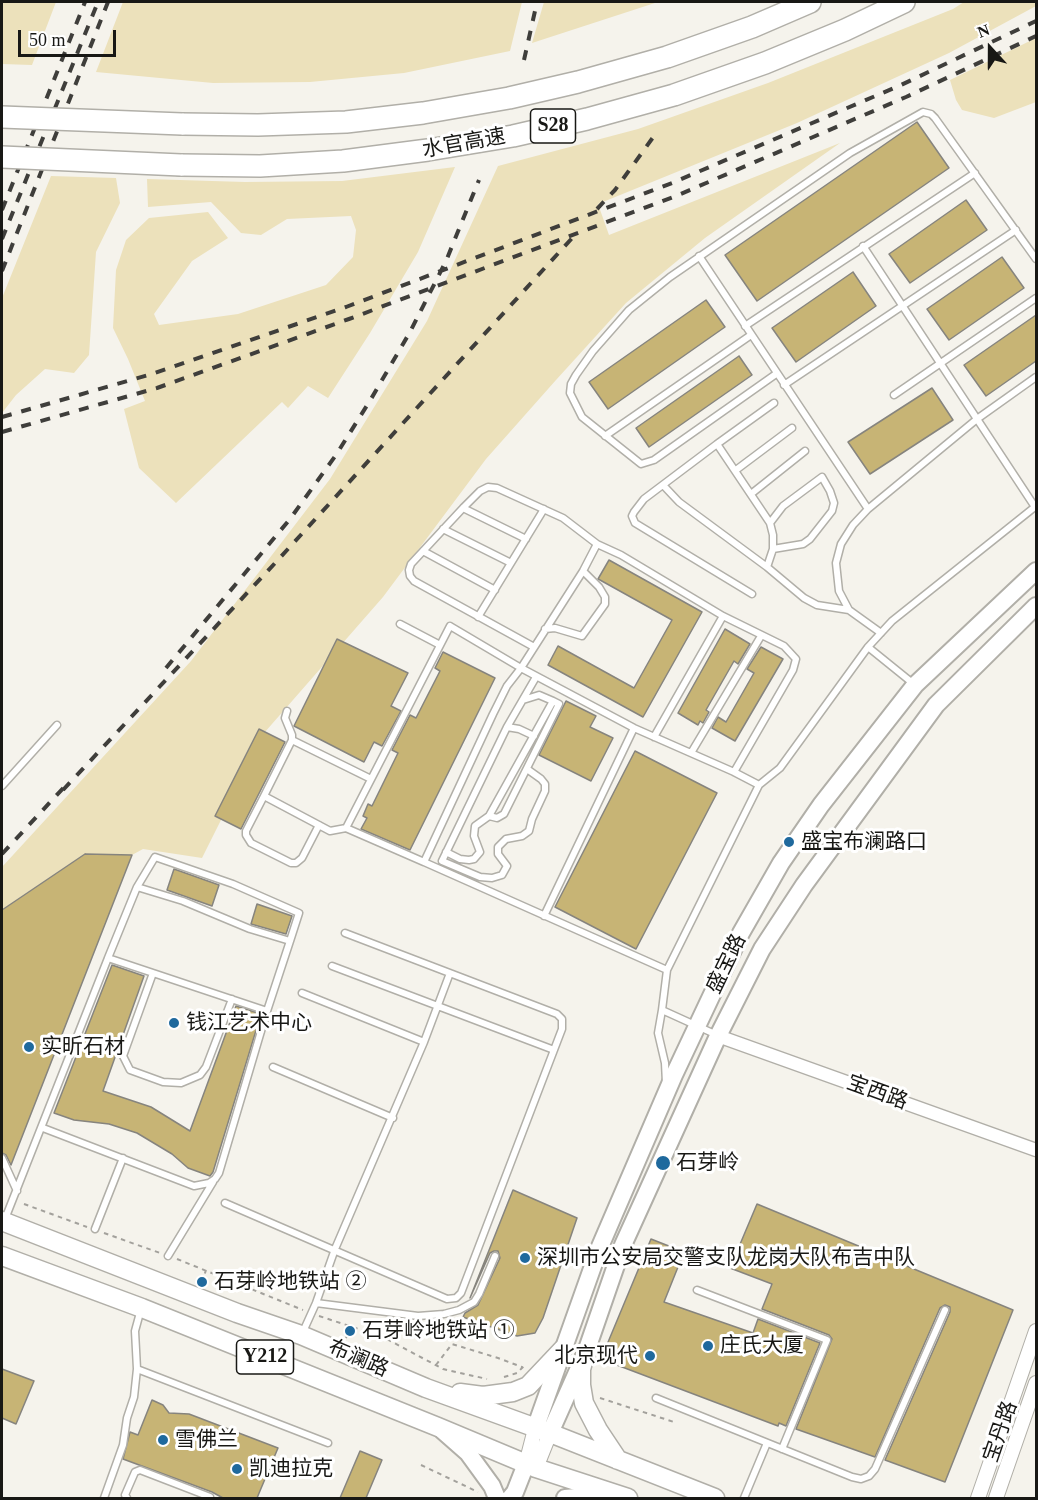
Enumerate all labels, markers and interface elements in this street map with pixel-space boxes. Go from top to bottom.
scale bar [21,18,118,56]
north arrow [960,18,1020,78]
text: N [975,21,992,41]
text: 50 m [29,30,66,50]
road number: S28 [530,109,576,143]
street label: 水官高速 [420,124,508,164]
place label: 盛宝布澜路口 [801,829,927,855]
marker: 盛宝布澜路口 [782,835,796,849]
street label: 盛宝路 [702,930,752,998]
place label: 钱江艺术中心 [186,1010,312,1036]
marker: 钱江艺术中心 [167,1016,181,1030]
place label: 实昕石材 [41,1034,125,1060]
marker: 实昕石材 [22,1040,36,1054]
street label: 宝西路 [843,1070,911,1116]
place label: 石芽岭 [676,1150,739,1176]
marker: 石芽岭 [654,1154,672,1172]
place label: 深圳市公安局交警支队龙岗大队布吉中队 [537,1245,915,1271]
marker: 深圳市公安局交警支队龙岗大队布吉中队 [518,1251,532,1265]
place label: 石芽岭地铁站 ② [214,1269,366,1295]
marker: 石芽岭地铁站 ② [195,1275,209,1289]
place label: 石芽岭地铁站 ① [362,1318,514,1344]
marker: 石芽岭地铁站 ① [343,1324,357,1338]
place label: 庄氏大厦 [720,1333,804,1359]
street label: 布澜路 [324,1335,392,1383]
marker: 庄氏大厦 [701,1339,715,1353]
road number: Y212 [236,1340,294,1374]
place label: 北京现代 [554,1343,638,1369]
marker: 北京现代 [643,1349,657,1363]
street label: 宝丹路 [979,1398,1023,1466]
place label: 雪佛兰 [175,1427,238,1453]
marker: 雪佛兰 [156,1433,170,1447]
place label: 凯迪拉克 [249,1456,333,1482]
marker: 凯迪拉克 [230,1462,244,1476]

